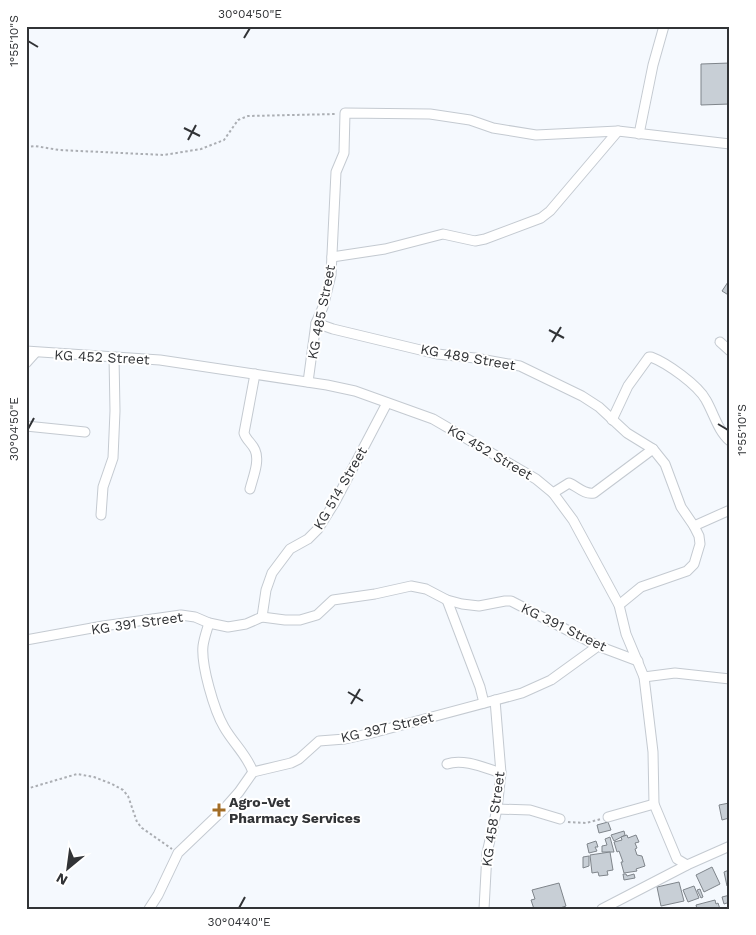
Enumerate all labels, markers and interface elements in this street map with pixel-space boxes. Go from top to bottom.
text: 30°04'50"E [218,7,282,21]
text: 1°55'10"S [7,15,21,67]
street label: KG 485 Street [304,263,338,361]
street label: KG 489 Street [419,341,517,373]
street label: KG 452 Street [54,347,150,367]
text: 30°04'50"E [7,397,21,461]
text: 1°55'10"S [735,404,749,456]
street label: KG 452 Street [445,421,535,483]
street label: KG 514 Street [310,444,370,532]
street label: KG 391 Street [519,599,609,655]
street label: KG 391 Street [90,609,184,637]
street label: KG 397 Street [339,709,435,745]
street label: KG 458 Street [478,770,508,868]
place label: Agro-Vet Pharmacy Services [229,794,361,826]
marker: Agro-Vet Pharmacy Services [213,804,225,816]
north arrow [42,842,92,892]
text: N [53,870,70,889]
text: 30°04'40"E [207,915,271,929]

